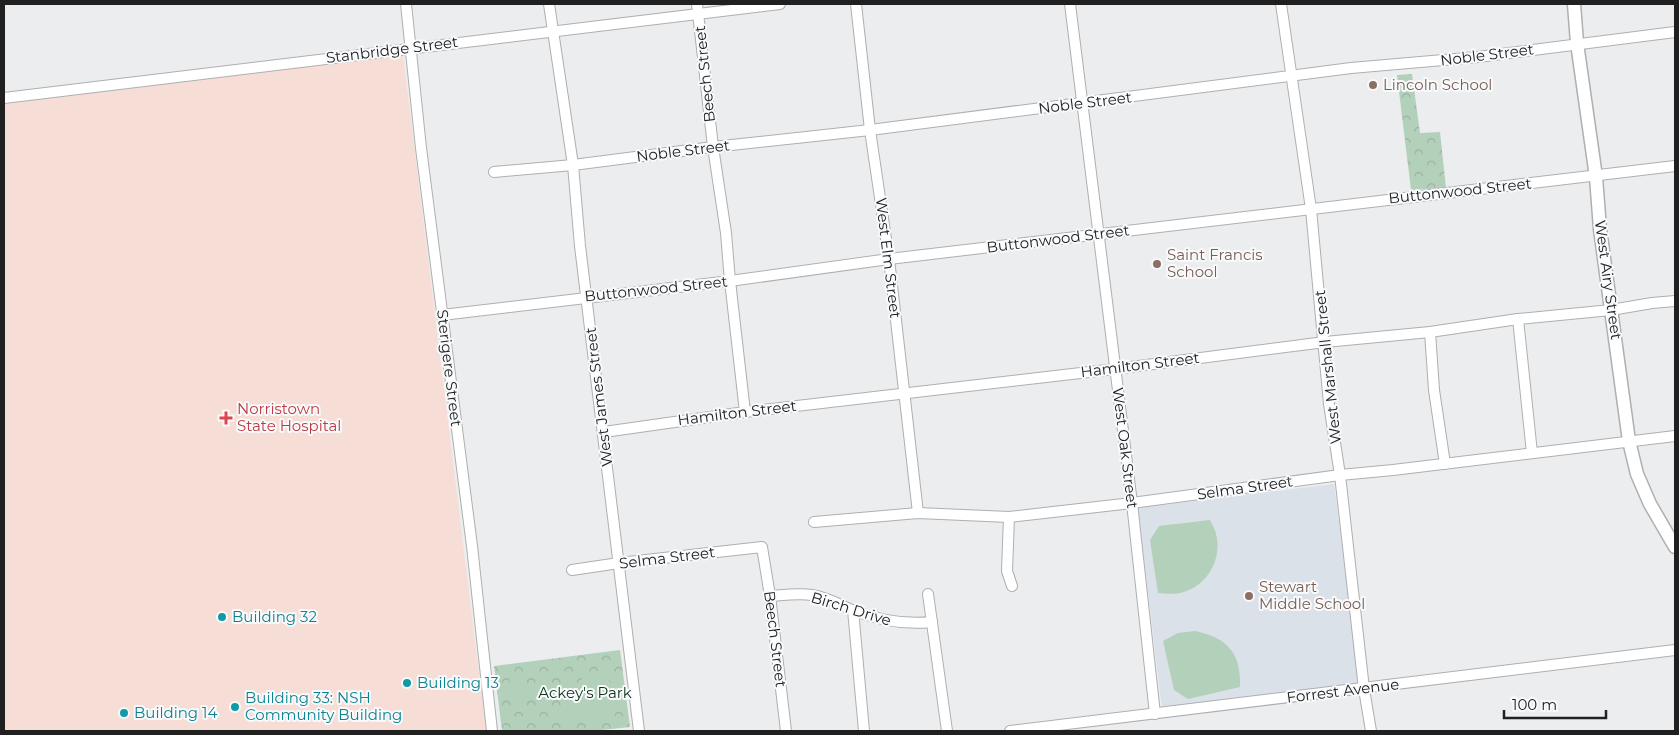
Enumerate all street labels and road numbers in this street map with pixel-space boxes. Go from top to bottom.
street label: Beech Street [690,25,719,123]
street label: Stanbridge Street [325,32,459,67]
street label: Noble Street [1439,39,1535,70]
street label: Noble Street [1037,87,1133,118]
street label: Noble Street [635,135,731,166]
street label: Buttonwood Street [1387,174,1532,207]
street label: West Elm Street [872,196,905,319]
street label: West Airy Street [1591,219,1626,341]
street label: Buttonwood Street [985,220,1130,257]
street label: Buttonwood Street [583,272,728,305]
street label: West Marshall Street [1310,289,1345,445]
street label: Sterigere Street [433,308,466,427]
street label: West James Street [581,326,616,468]
street label: Hamilton Street [1079,348,1200,381]
street label: West Oak Street [1109,386,1142,510]
street label: Hamilton Street [676,396,797,429]
street label: Selma Street [1196,471,1294,504]
street label: Selma Street [618,542,716,573]
street label: Birch Drive [809,587,894,630]
street label: Beech Street [760,590,791,688]
street label: Forrest Avenue [1286,674,1400,707]

